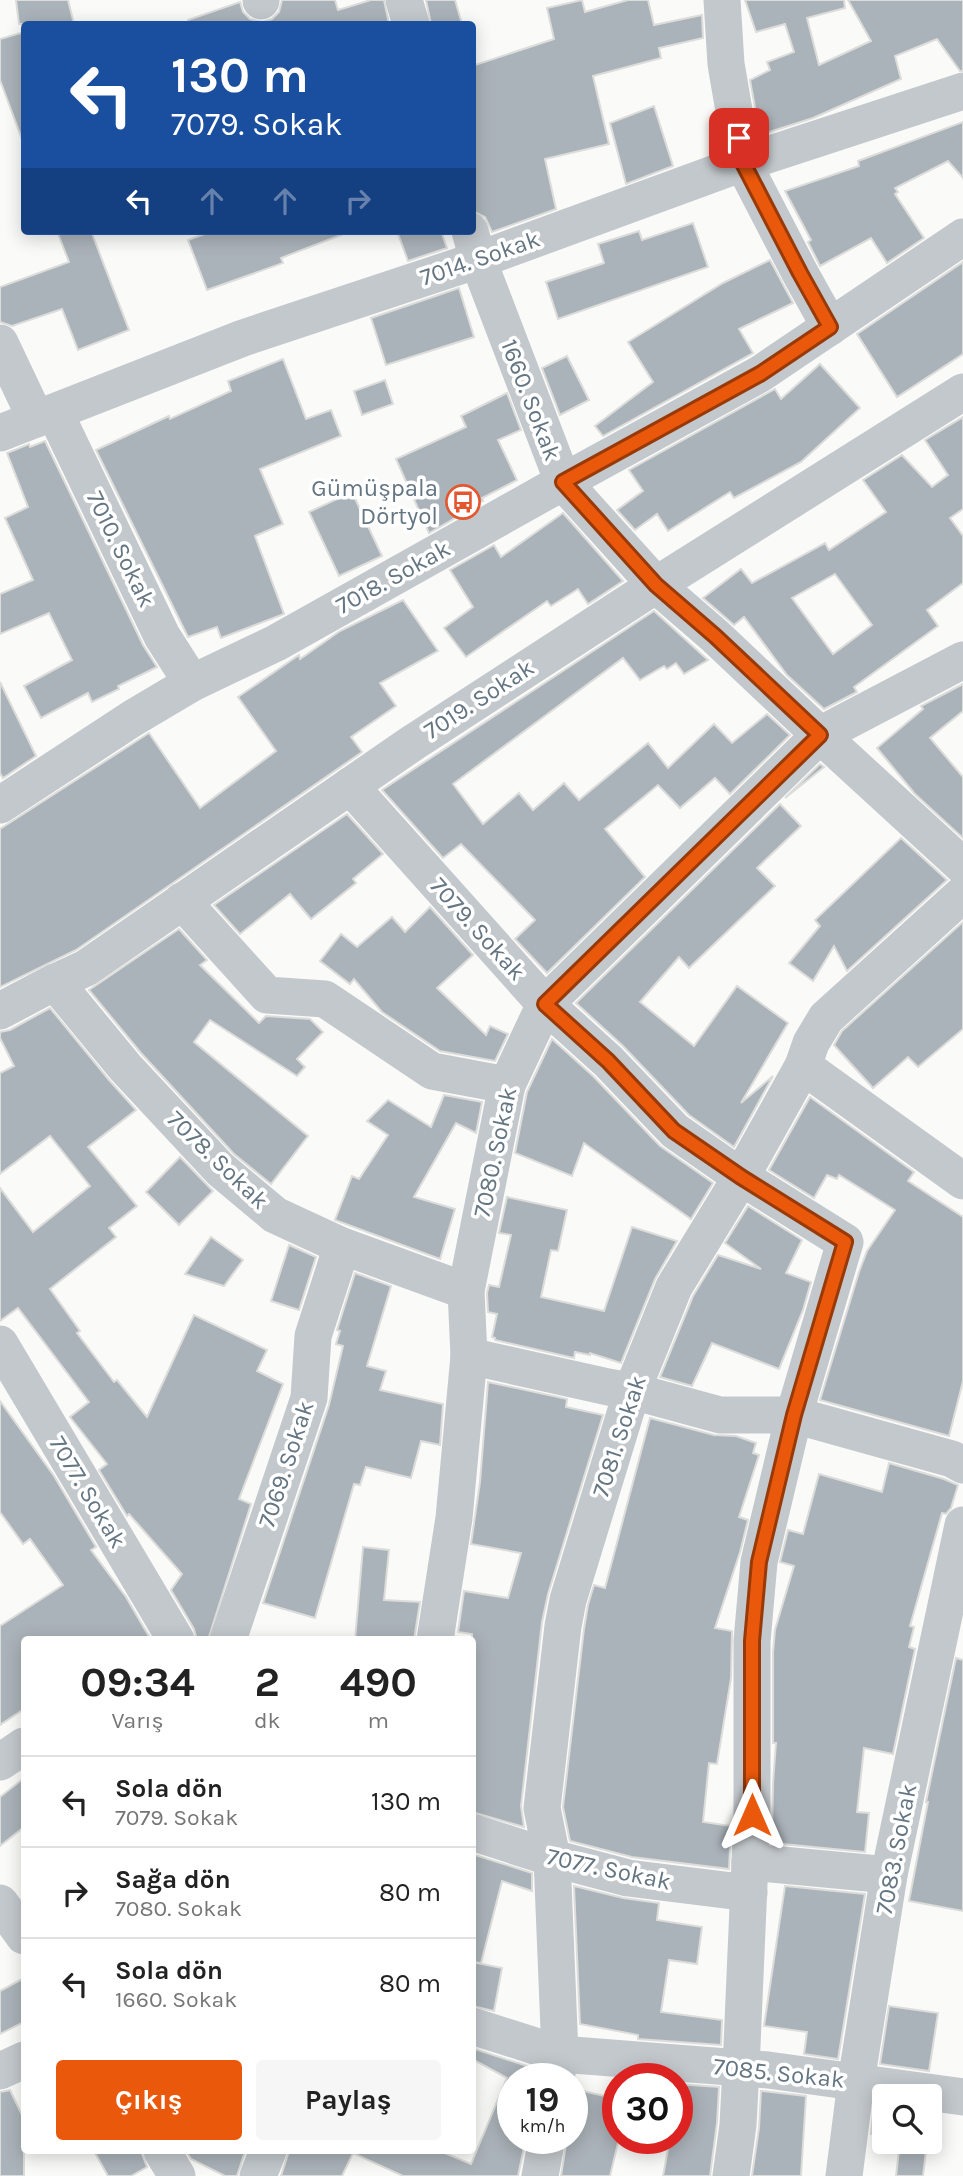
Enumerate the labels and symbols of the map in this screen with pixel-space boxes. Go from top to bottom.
pin [709,108,769,168]
street label: 7014. Sokak [416,224,544,292]
street label: 1660. Sokak [495,335,567,465]
place label: Gümüşpala Dörtyol [311,474,438,530]
bus stop icon: Gümüşpala Dörtyol [444,483,482,521]
street label: 7010. Sokak [81,486,161,612]
street label: 7018. Sokak [331,534,455,620]
street label: 7019. Sokak [419,653,539,745]
street label: 7079. Sokak [425,872,531,986]
street label: 7080. Sokak [468,1084,522,1220]
street label: 7078. Sokak [162,1105,274,1215]
street label: 7081. Sokak [586,1372,652,1500]
street label: 7069. Sokak [252,1397,320,1531]
street label: 7077. Sokak [44,1431,132,1553]
position arrow [715,1778,789,1852]
street label: 7083. Sokak [870,1781,922,1917]
street label: 7077. Sokak [545,1842,673,1896]
street label: 7085. Sokak [712,2052,846,2094]
speed limit sign: 30 [602,2063,693,2154]

